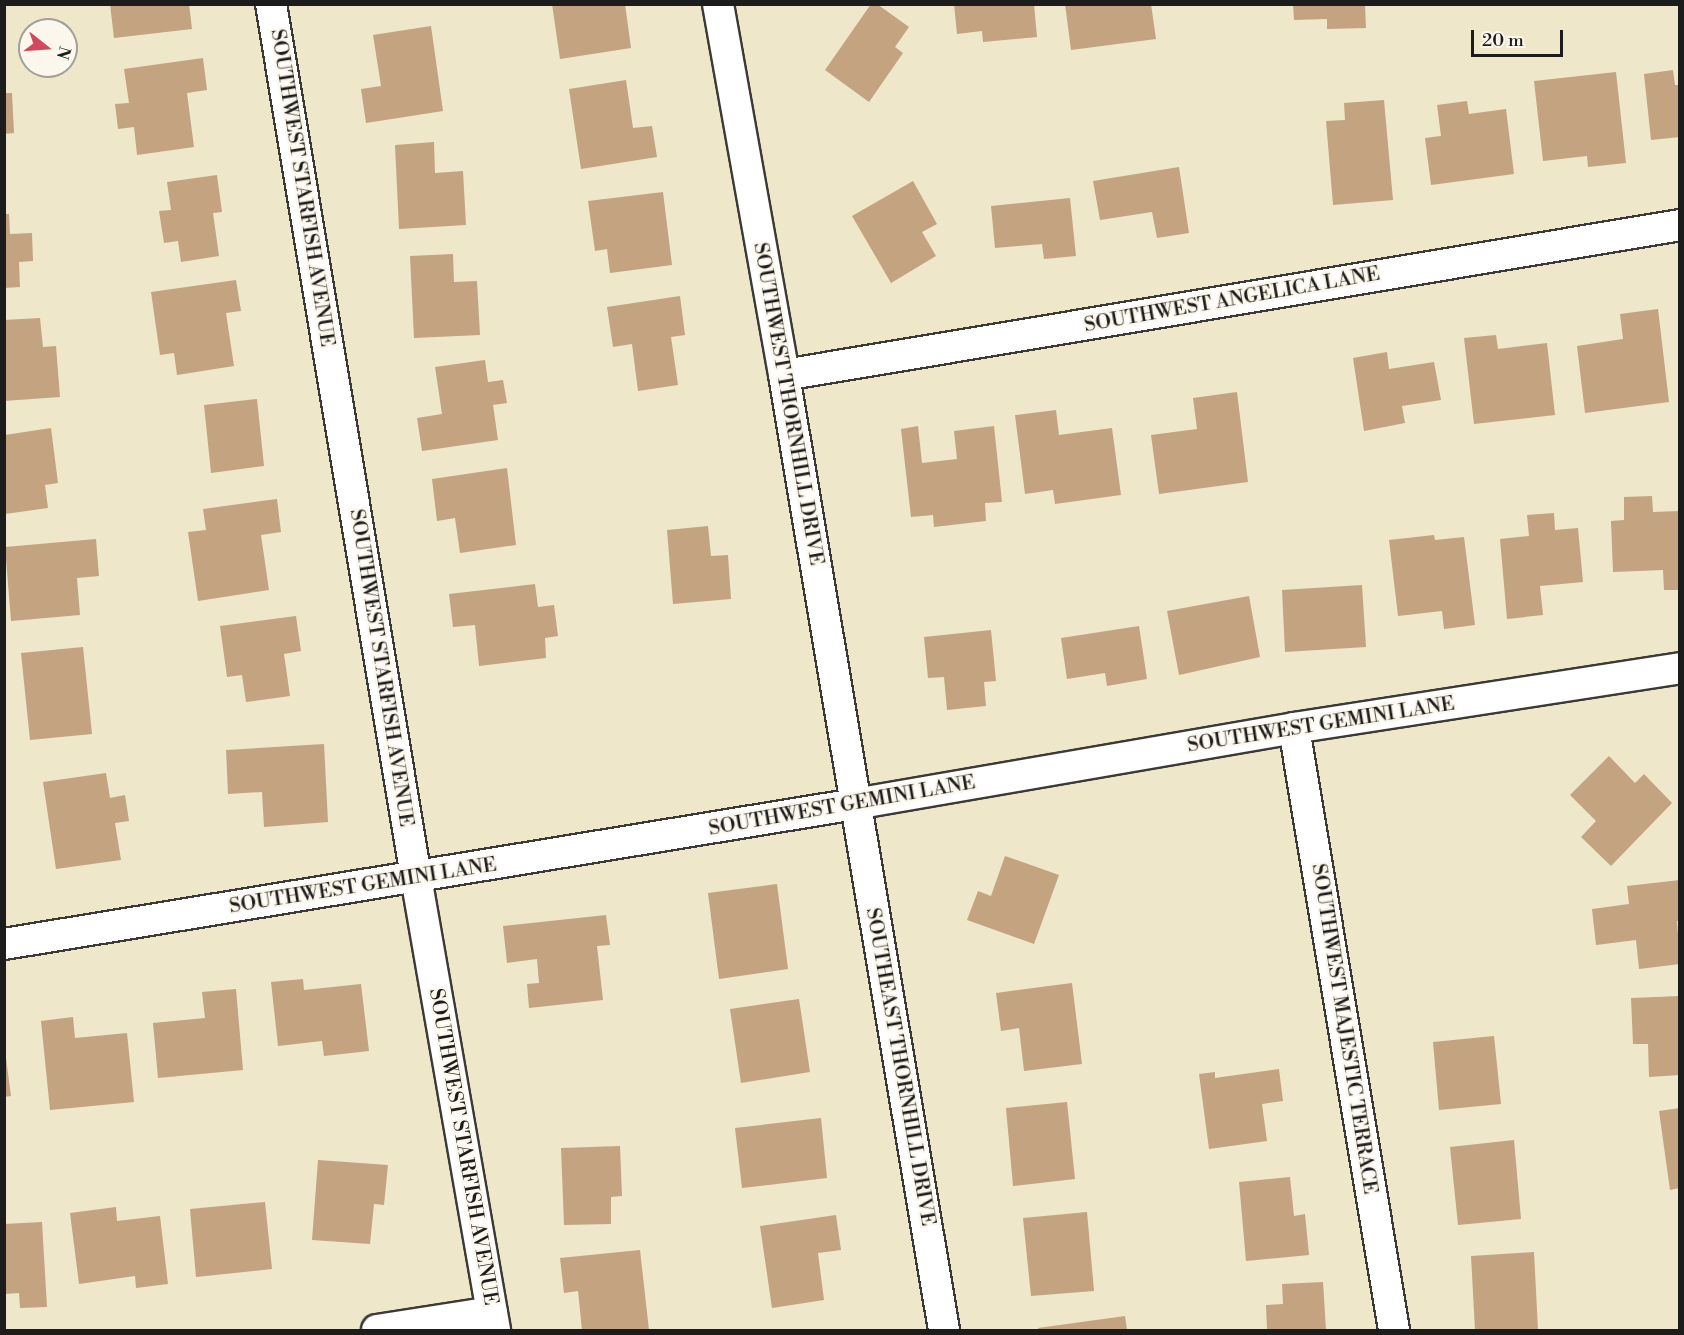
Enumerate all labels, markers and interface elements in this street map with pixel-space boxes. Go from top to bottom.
north arrow [18,18,78,78]
scale bar [1474,18,1566,56]
street label: SOUTHWEST STARFISH AVENUE [265,27,339,349]
text: 20 m [1482,29,1524,52]
text: N [52,44,75,62]
street label: SOUTHWEST THORNHILL DRIVE [748,241,828,567]
street label: SOUTHWEST ANGELICA LANE [1082,262,1382,338]
street label: SOUTHWEST STARFISH AVENUE [344,507,418,829]
street label: SOUTHWEST GEMINI LANE [1186,692,1456,758]
street label: SOUTHWEST GEMINI LANE [707,771,977,841]
street label: SOUTHWEST GEMINI LANE [228,853,498,919]
street label: SOUTHWEST MAJESTIC TERRACE [1306,862,1382,1196]
street label: SOUTHEAST THORNHILL DRIVE [860,906,940,1228]
street label: SOUTHWEST STARFISH AVENUE [423,987,503,1307]

